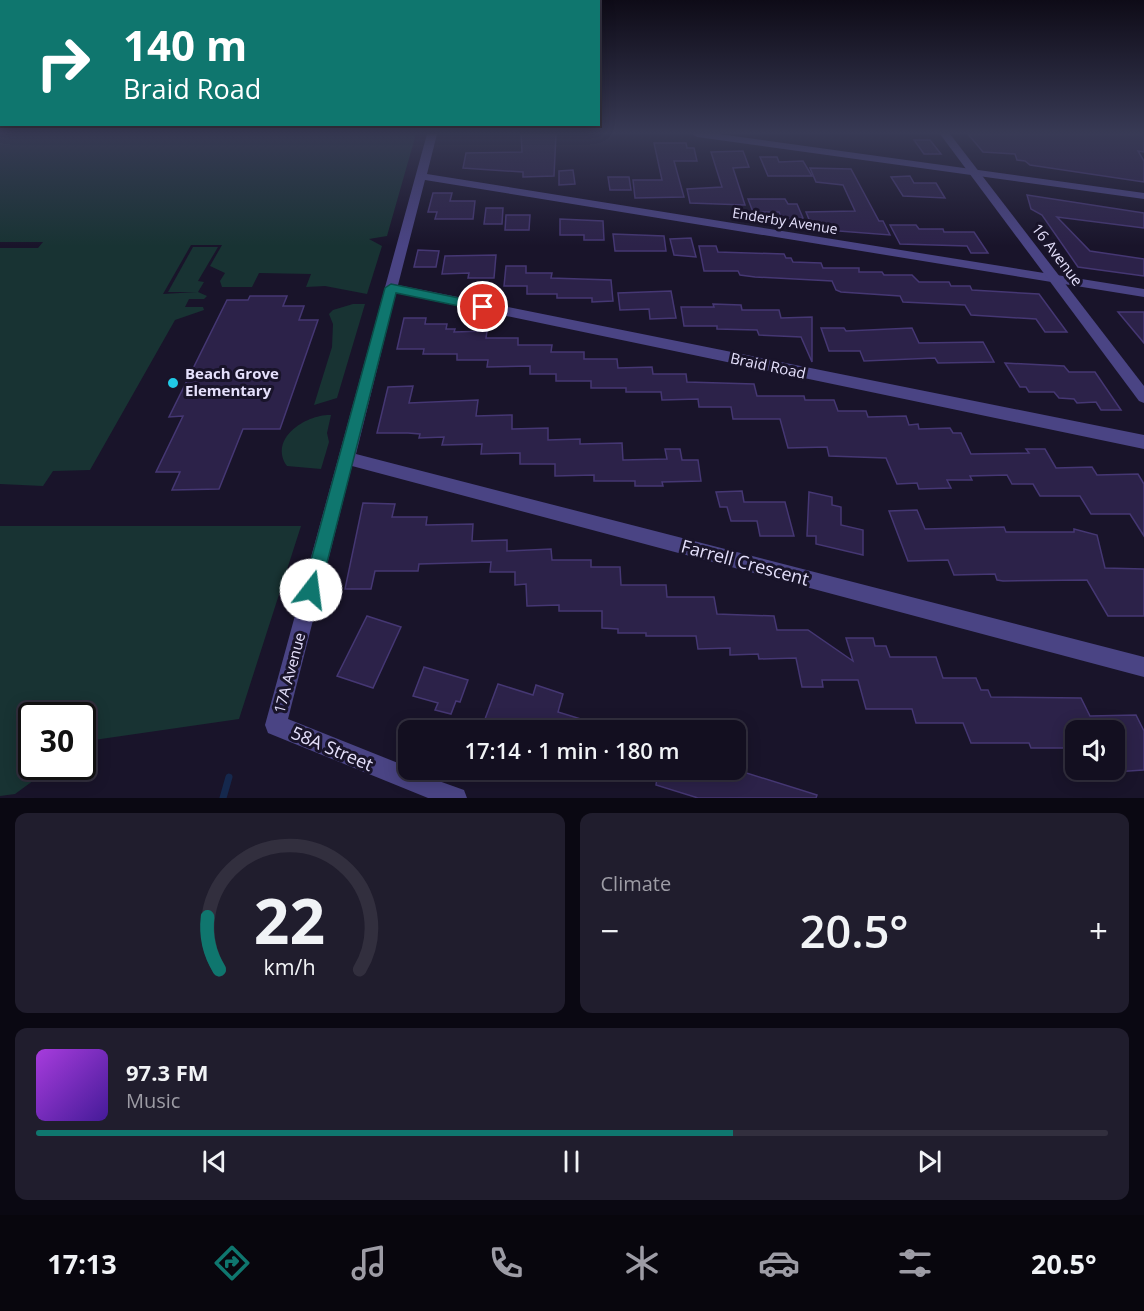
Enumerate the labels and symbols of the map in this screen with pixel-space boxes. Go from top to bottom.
street label: Enderby Avenue [731,203,839,238]
street label: 16 Avenue [1028,219,1088,290]
pin [457,281,508,332]
street label: Braid Road [729,347,808,383]
place label: Beach Grove Elementary [185,363,279,400]
marker: Beach Grove Elementary [166,376,180,390]
street label: Farrell Crescent [679,533,812,591]
position arrow [279,558,343,622]
street label: 17A Avenue [269,630,309,715]
speed limit sign: 30 [18,702,96,780]
street label: 58A Street [288,720,377,776]

